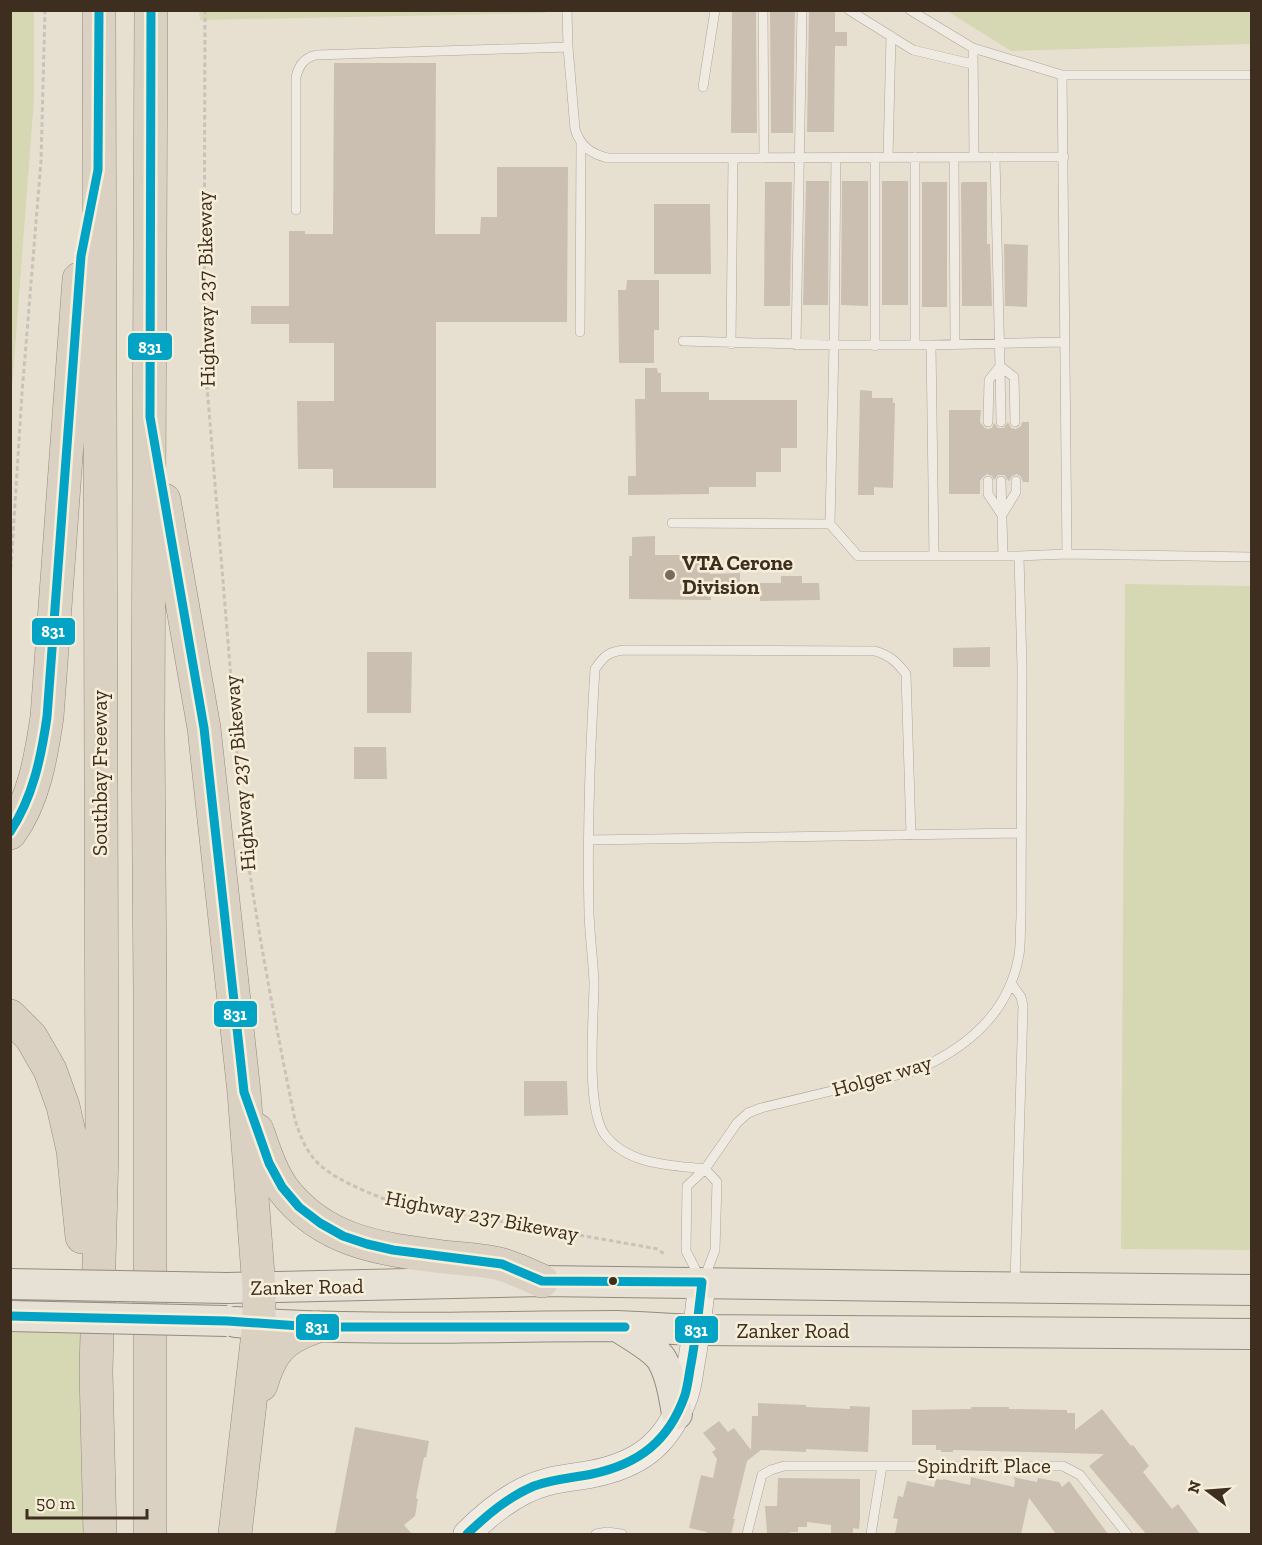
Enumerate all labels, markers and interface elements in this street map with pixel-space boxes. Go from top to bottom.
street label: Highway 237 Bikeway [191,190,220,387]
line badge: 831 [127,332,173,361]
text: 831 [138,338,162,357]
place label: VTA Cerone Division [682,550,793,599]
marker: VTA Cerone Division [663,568,677,582]
line badge: 831 [31,617,76,646]
text: 831 [41,622,65,641]
street label: Highway 237 Bikeway [218,674,261,872]
street label: Southbay Freeway [87,690,112,856]
line badge: 831 [213,1000,258,1028]
text: 831 [223,1005,247,1024]
street label: Holger way [829,1049,935,1102]
street label: Highway 237 Bikeway [383,1184,581,1247]
street label: Zanker Road [250,1273,364,1300]
unlabelled marker [607,1275,619,1287]
line badge: 831 [295,1313,340,1341]
line badge: 831 [674,1315,719,1344]
text: 831 [305,1318,329,1337]
street label: Zanker Road [736,1318,850,1343]
text: 831 [684,1321,708,1340]
street label: Spindrift Place [917,1453,1051,1478]
north arrow [1178,1461,1238,1521]
text: N [1183,1479,1205,1495]
scale bar [27,1482,147,1520]
text: 50 m [36,1492,76,1514]

